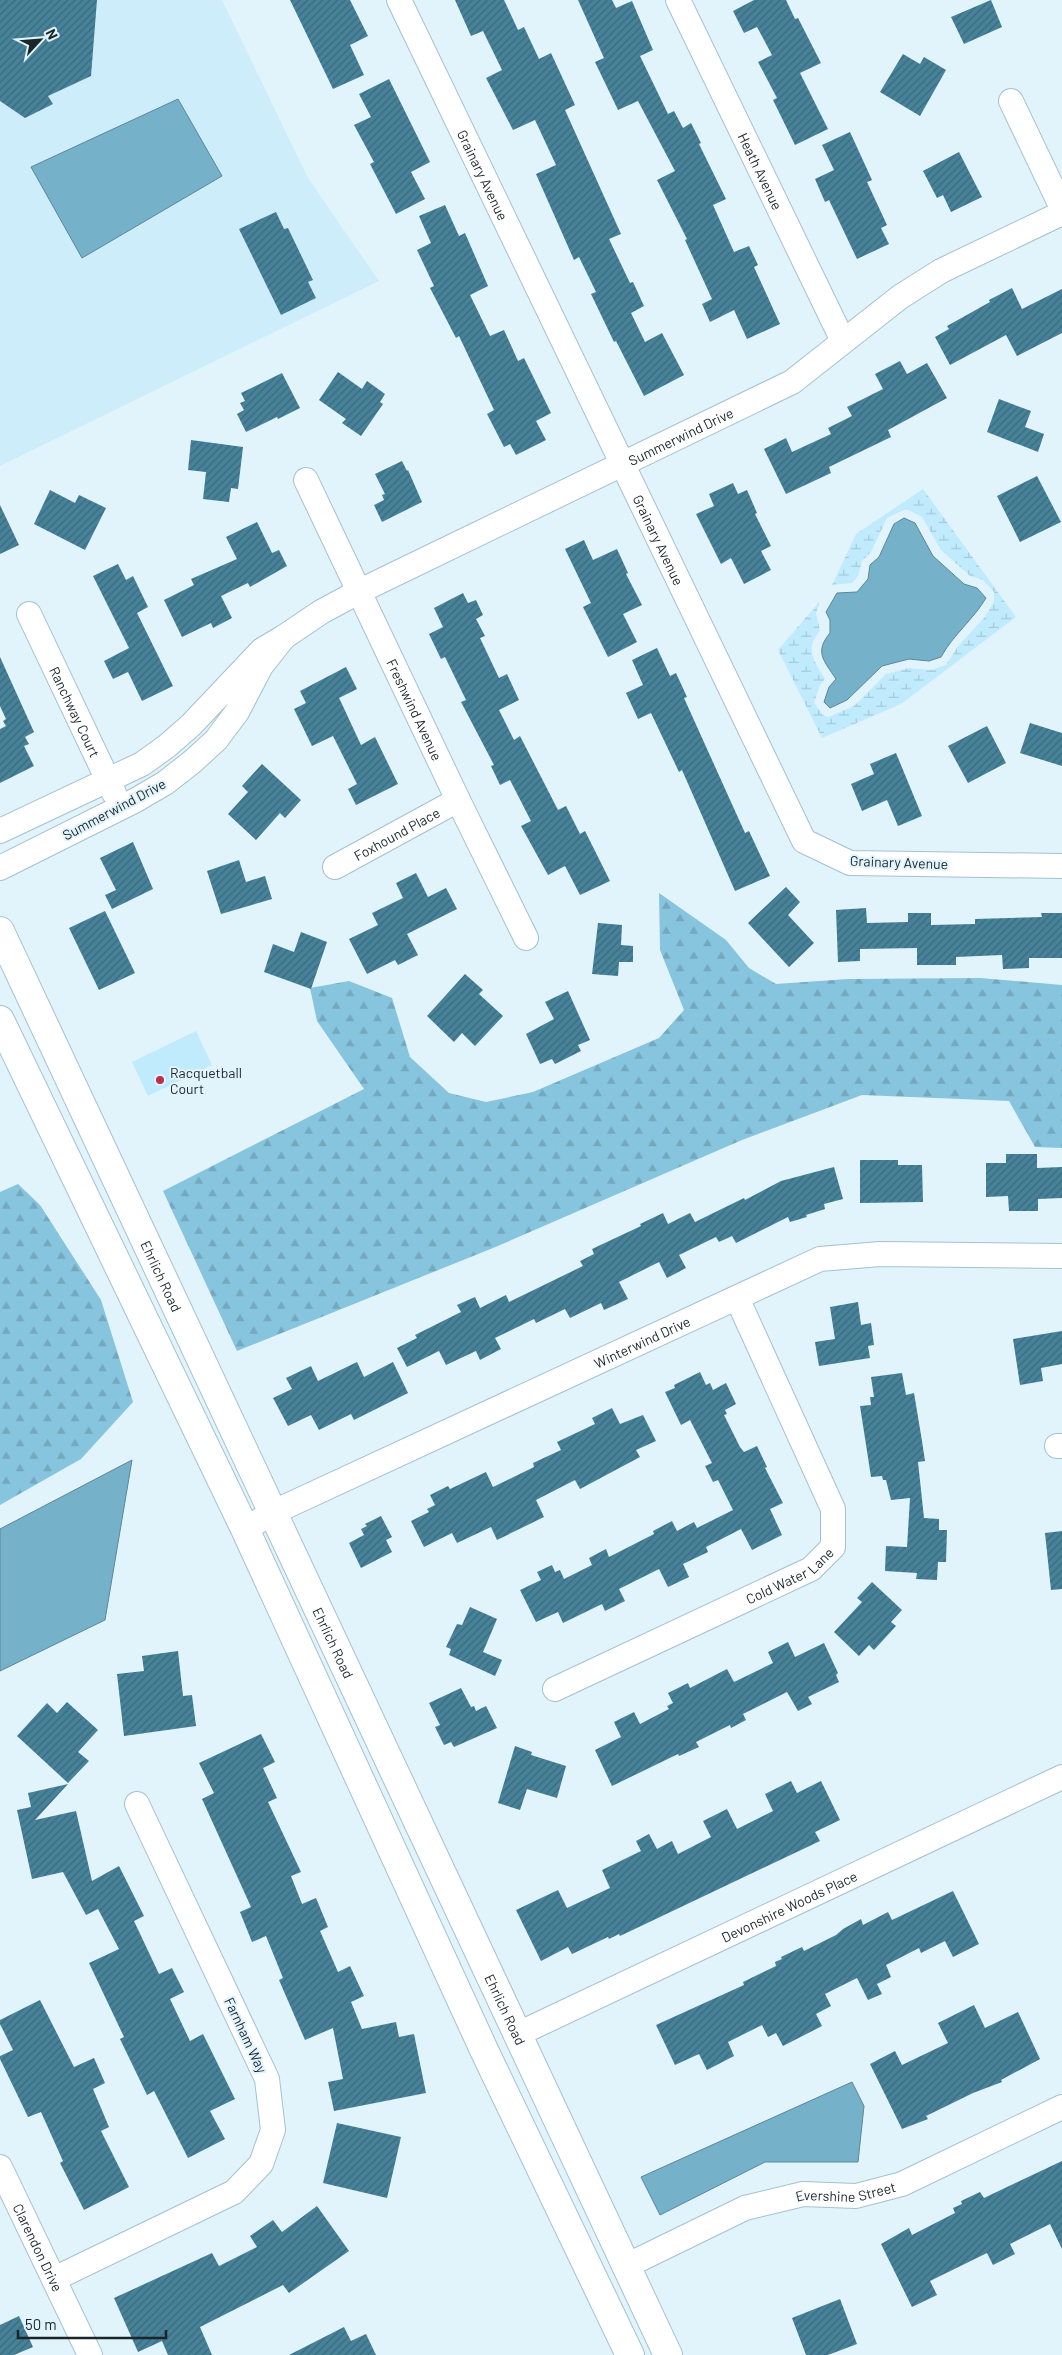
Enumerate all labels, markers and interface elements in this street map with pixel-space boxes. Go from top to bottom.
north arrow [15,15,65,65]
text: N [42,26,62,42]
street label: Grainary Avenue [454,127,512,223]
street label: Heath Avenue [735,130,787,212]
street label: Summerwind Drive [625,403,736,469]
street label: Grainary Avenue [630,492,688,588]
street label: Freshwind Avenue [384,656,446,763]
street label: Ranchway Court [47,664,104,760]
street label: Summerwind Drive [59,775,169,843]
street label: Foxhound Place [350,803,442,864]
street label: Grainary Avenue [850,852,948,872]
place label: Racquetball Court [170,1064,242,1097]
marker: Racquetball Court [154,1074,166,1086]
street label: Ehrlich Road [138,1238,186,1314]
street label: Winterwind Drive [591,1312,693,1371]
street label: Cold Water Lane [743,1543,837,1607]
street label: Ehrlich Road [310,1604,358,1681]
street label: Devonshire Woods Place [718,1867,860,1945]
street label: Ehrlich Road [482,1971,530,2048]
street label: Farnham Way [221,1994,271,2076]
street label: Evershine Street [794,2178,897,2204]
street label: Clarendon Drive [10,2200,67,2294]
scale bar [18,2308,165,2340]
text: 50 m [25,2315,57,2333]

